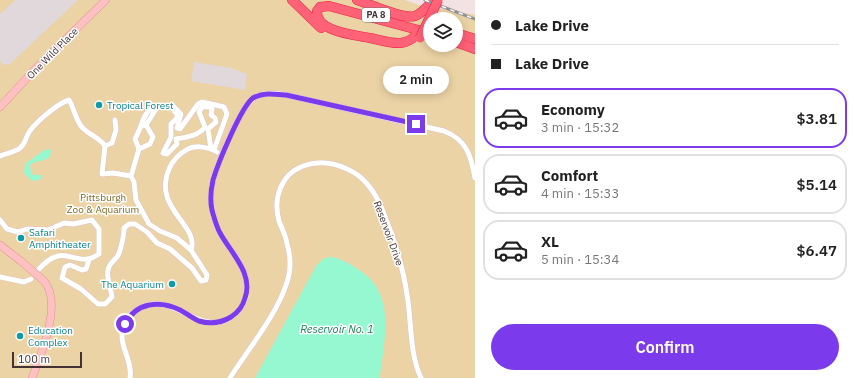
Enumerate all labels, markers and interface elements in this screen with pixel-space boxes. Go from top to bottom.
road number: PA 8 [362,8,390,22]
map controls [423,12,463,52]
button: layers [423,12,463,52]
text: Lake Drive [515,16,589,35]
street label: One Wild Place [24,25,81,82]
text: Lake Drive [515,54,589,73]
callout: 2 min [383,66,449,94]
text: 2 min [399,71,433,88]
place label: Tropical Forest [107,99,174,112]
marker: Tropical Forest [94,100,104,110]
icon: car [493,100,529,136]
text: Economy [541,100,605,119]
text: $3.81 [797,109,837,128]
route end [407,115,425,133]
text: 3 min · 15:32 [541,119,619,136]
icon: car [493,166,529,202]
text: Comfort [541,166,598,185]
text: $5.14 [797,175,837,194]
text: 4 min · 15:33 [541,185,619,202]
park label: Pittsburgh Zoo & Aquarium [67,191,139,216]
street label: Reservoir Drive [371,199,406,268]
place label: Safari Amphitheater [29,226,91,251]
icon: car [493,232,529,268]
text: XL [541,232,559,251]
marker: Safari Amphitheater [16,233,26,243]
text: $6.47 [797,241,837,260]
text: 5 min · 15:34 [541,251,619,268]
place label: The Aquarium [101,278,164,291]
marker: The Aquarium [167,279,177,289]
route start [116,315,134,333]
water label: Reservoir No. 1 [300,322,374,336]
place label: Education Complex [28,324,73,349]
button: Confirm [491,324,839,370]
marker: Education Complex [15,331,25,341]
scale bar [12,350,82,369]
text: 100 m [18,352,50,366]

